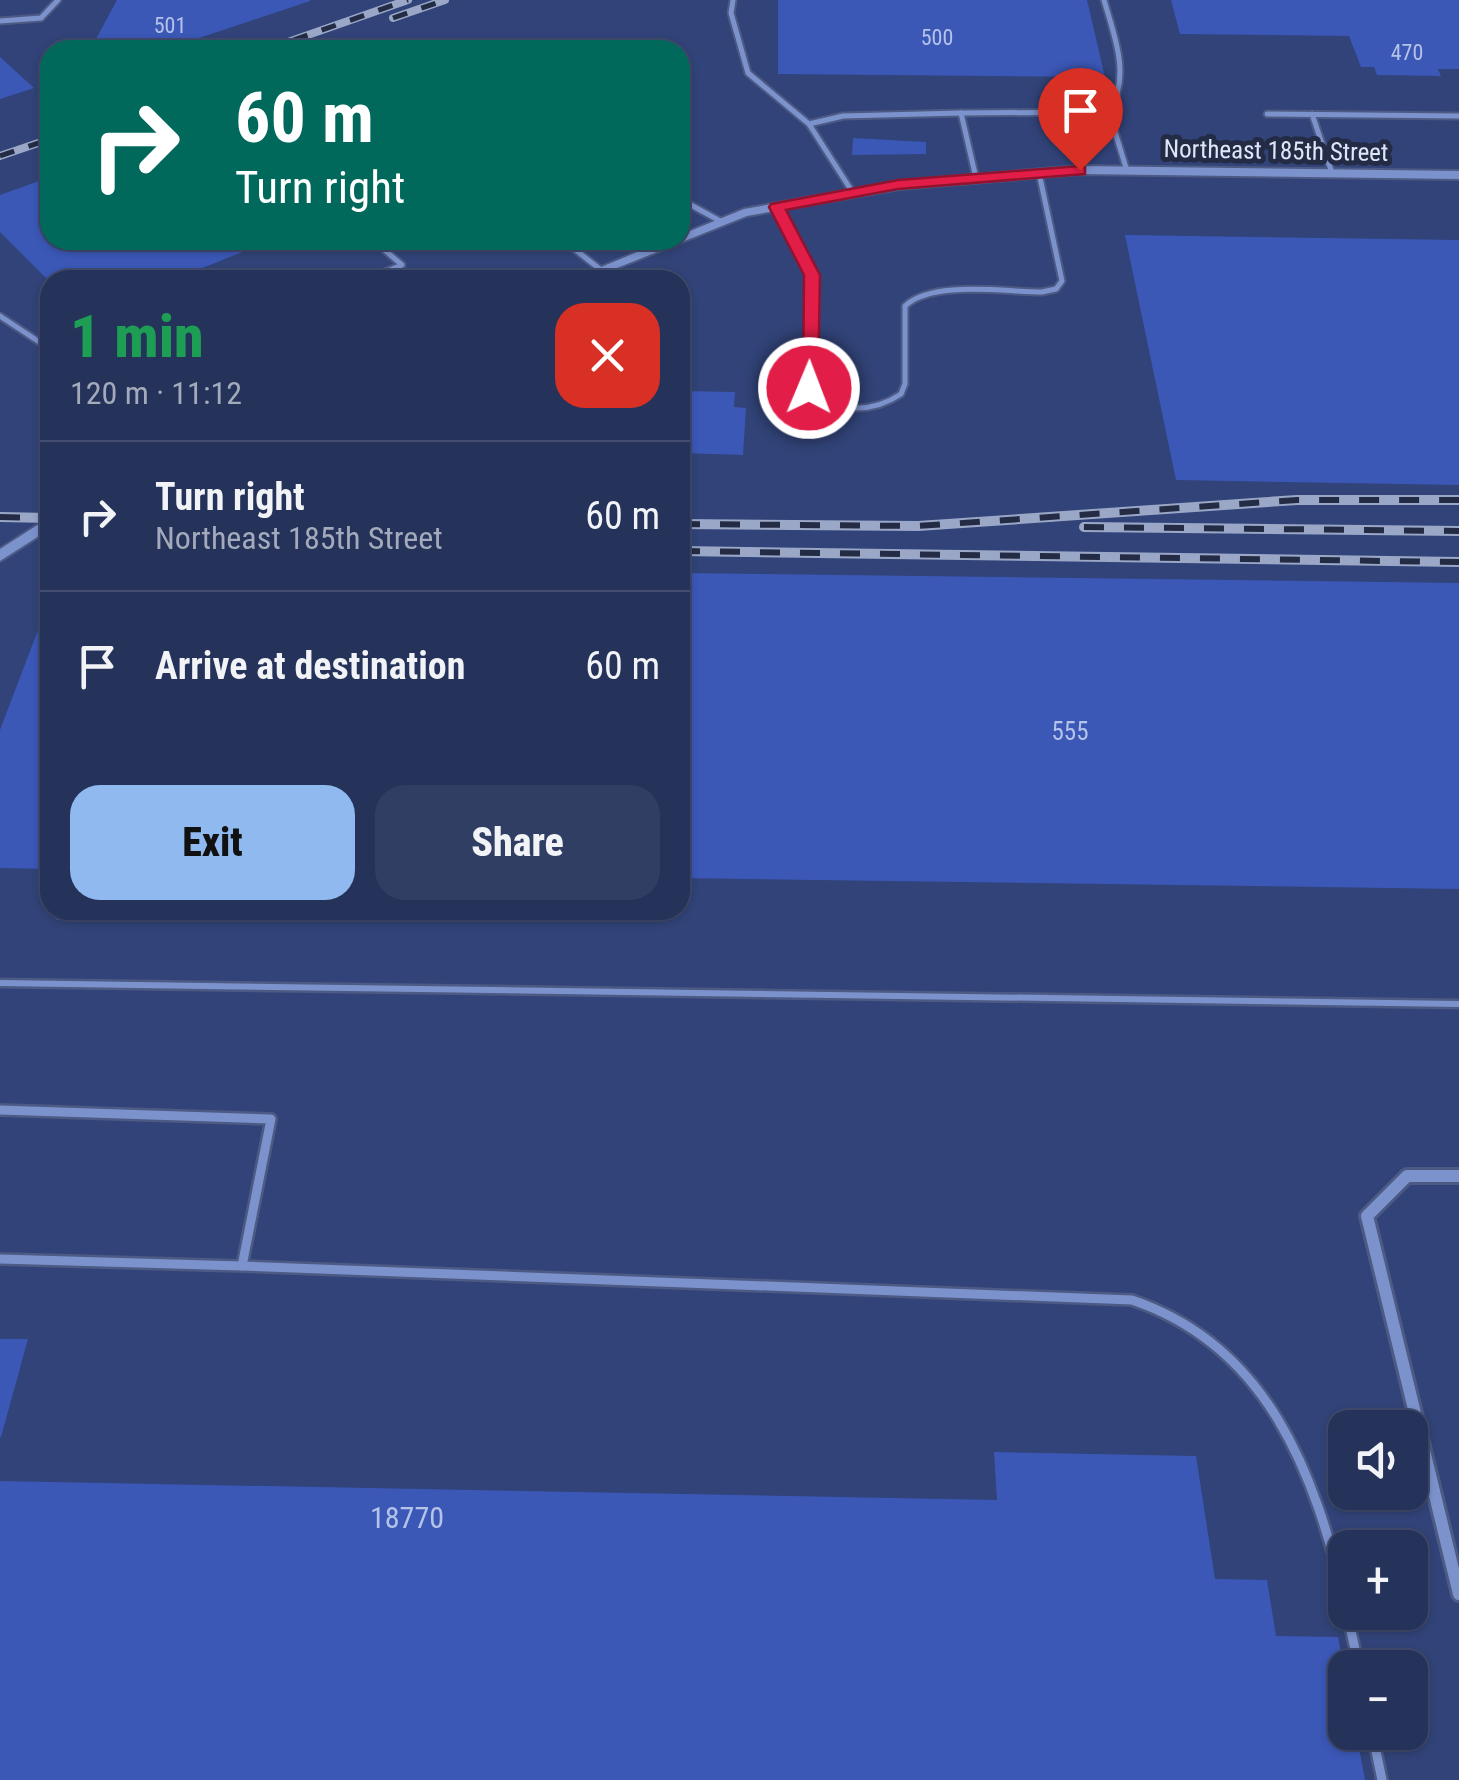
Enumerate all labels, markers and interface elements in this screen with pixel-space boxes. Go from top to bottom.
house number: 501 [154,13,186,38]
house number: 500 [921,25,953,50]
house number: 470 [1391,40,1423,65]
pin [1038,68,1123,171]
text: 60 m [235,77,374,159]
icon: right [70,80,200,210]
icon: arrive [1053,83,1108,138]
street label: Northeast 185th Street [1163,134,1389,167]
text: Turn right [235,161,405,214]
text: 1 min [70,301,204,372]
button: close [555,303,660,408]
position arrow [757,336,861,440]
text: 120 m · 11:12 [70,374,242,412]
text: Turn right [155,475,305,519]
icon: right [70,489,125,544]
text: 60 m [585,494,660,538]
text: Northeast 185th Street [155,519,443,557]
icon: arrive [70,639,125,694]
text: Arrive at destination [155,644,465,688]
text: 60 m [585,644,660,688]
house number: 555 [1051,717,1089,746]
button: Exit [70,785,355,900]
button: Share [375,785,660,900]
map controls [1328,1410,1428,1750]
button: sound [1328,1410,1428,1510]
house number: 18770 [370,1500,444,1535]
button: + [1328,1530,1428,1630]
button: − [1328,1650,1428,1750]

